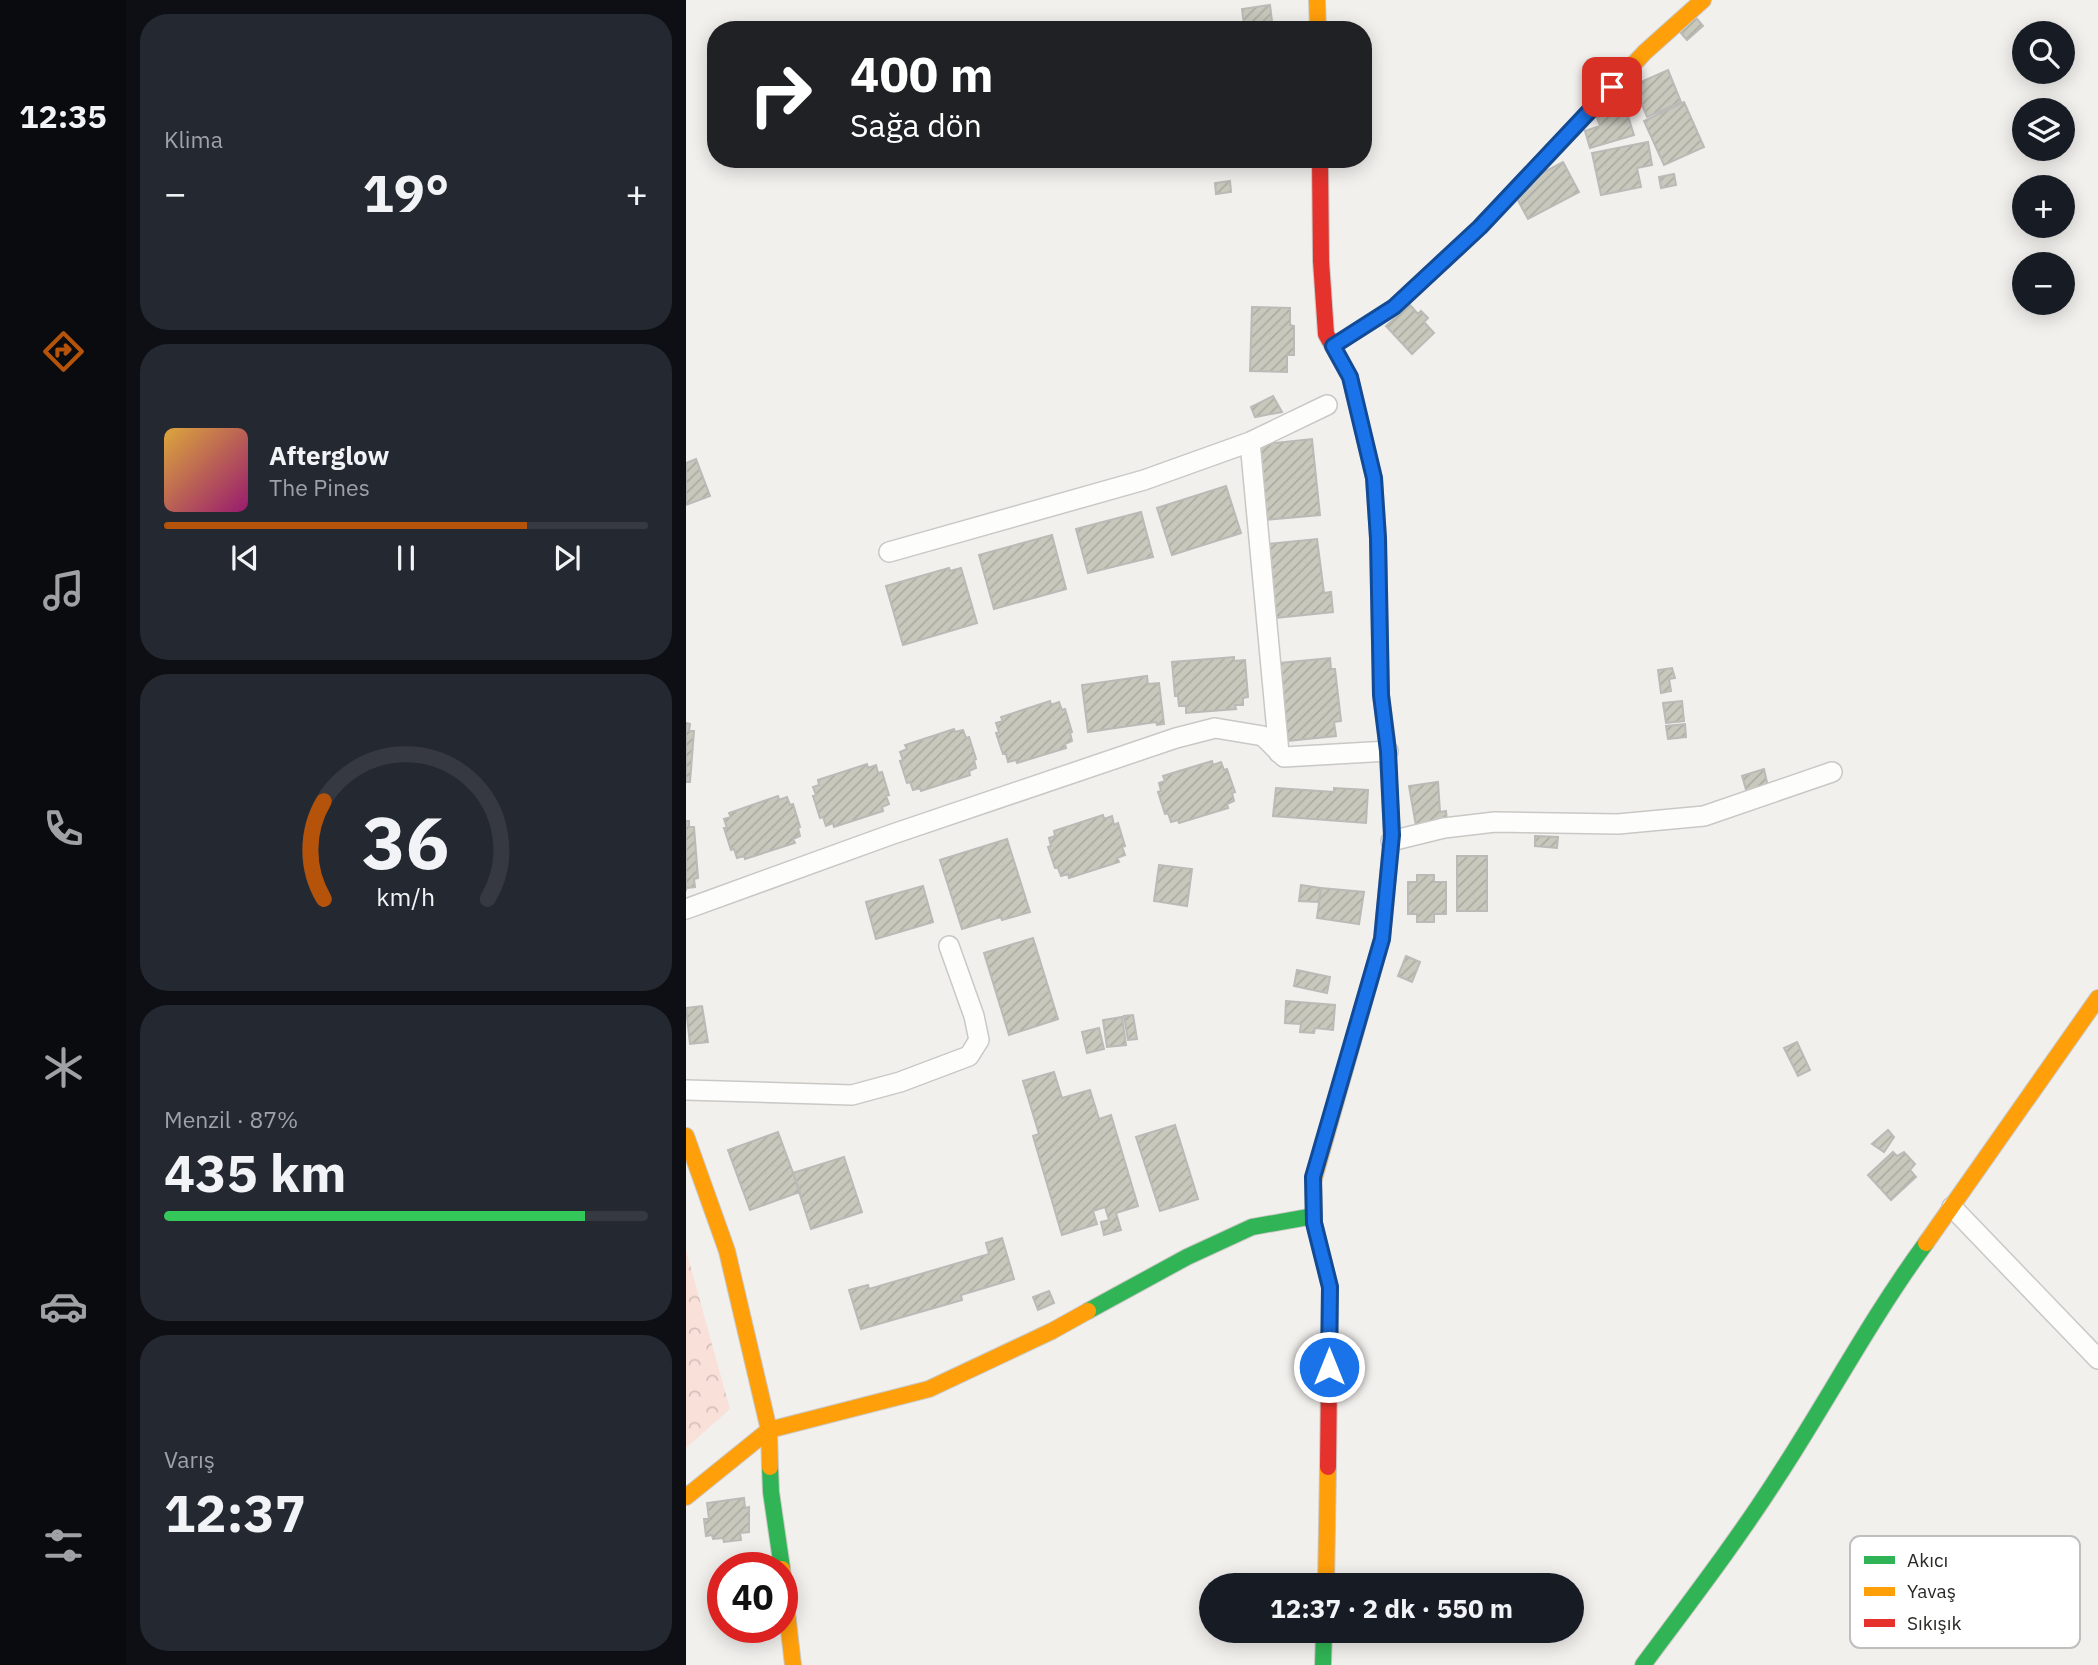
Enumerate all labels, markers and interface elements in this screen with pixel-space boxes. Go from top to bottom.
map controls [2012,21,2075,315]
button: search [2012,21,2075,84]
text: 400 m [850,42,994,105]
icon: right [735,49,826,140]
pin [1582,57,1642,117]
icon: arrive [1593,68,1631,106]
text: 12:35 [19,95,107,137]
button: layers [2012,98,2075,161]
text: Sağa dön [850,104,982,146]
text: Klima [164,124,223,154]
text: 19° [363,159,449,226]
text: − [164,168,187,217]
text: + [625,168,648,217]
button: + [2012,175,2075,238]
button: − [2012,252,2075,315]
icon: directions [39,327,88,376]
text: Afterglow [269,438,389,472]
text: The Pines [269,472,370,502]
icon: previous [226,539,264,577]
icon: pause [387,539,425,577]
icon: next [548,539,586,577]
icon: music [39,566,88,615]
text: 36 [362,794,450,889]
icon: phone [39,804,88,853]
text: km/h [377,879,435,912]
icon: climate [39,1043,88,1092]
text: Menzil · 87% [164,1104,298,1134]
text: 435 km [164,1139,346,1206]
icon: car [39,1282,88,1331]
position arrow [1292,1330,1366,1404]
text: Varış [164,1444,215,1474]
text: 12:37 [164,1479,306,1546]
icon: filters [39,1521,88,1570]
legend [1850,1536,2080,1648]
text: Akıcı [1907,1548,1948,1572]
speed limit sign: 40 [707,1552,798,1643]
text: Yavaş [1907,1579,1956,1603]
text: 12:37 · 2 dk · 550 m [1270,1591,1513,1625]
text: Sıkışık [1907,1611,1962,1635]

